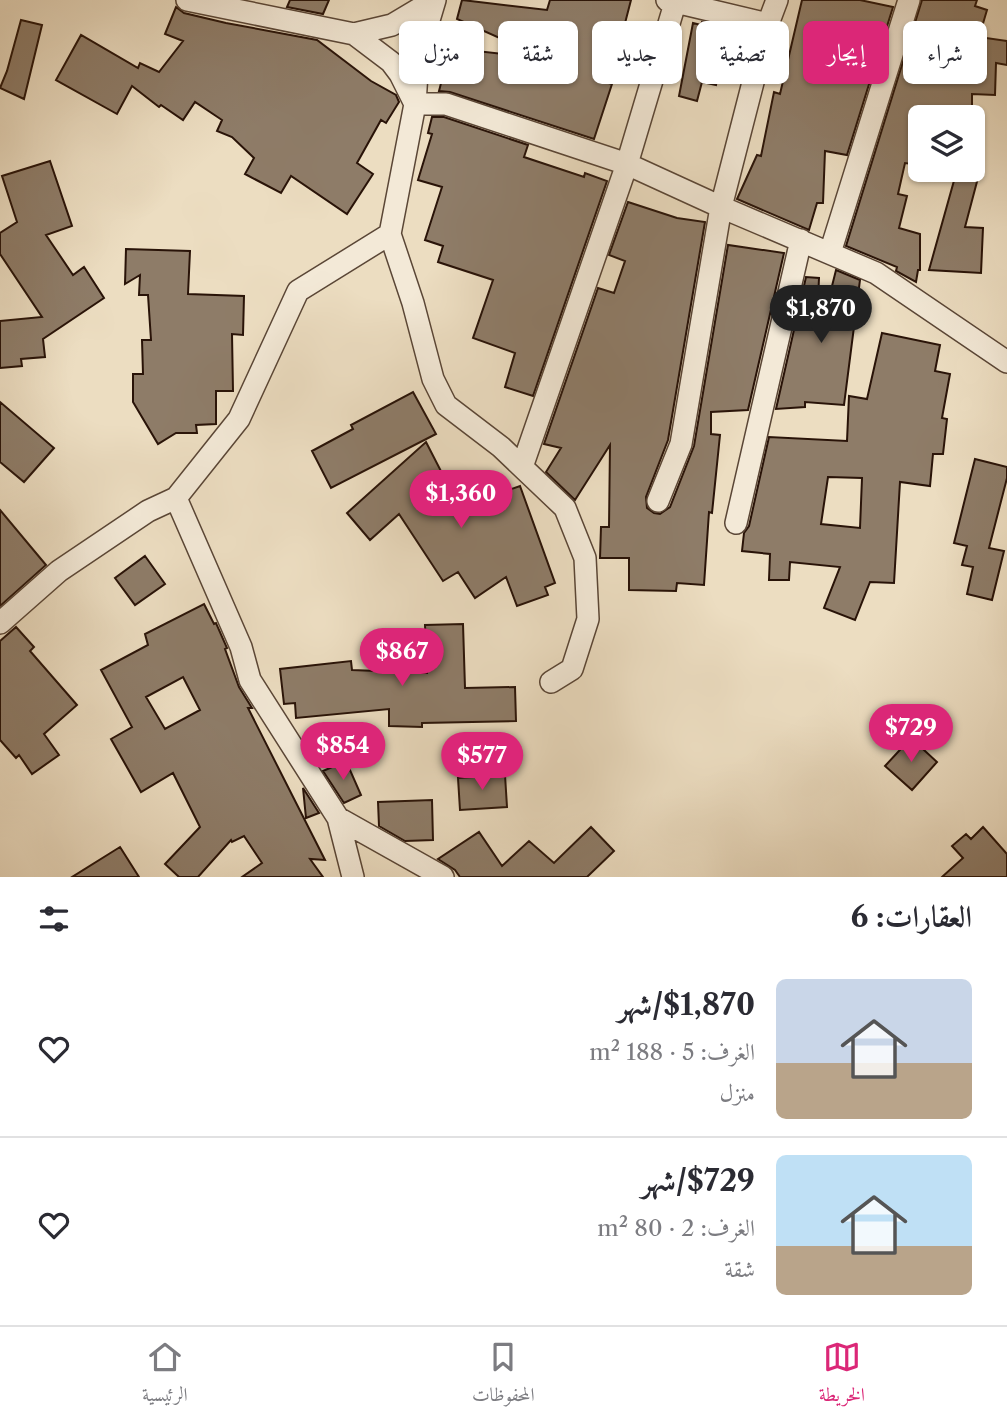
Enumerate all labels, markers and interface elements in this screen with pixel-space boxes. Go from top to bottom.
chip: منزل [399,21,484,84]
chip: شقة [498,21,578,84]
chip: جديد [592,21,682,84]
chip: تصفية [696,21,789,84]
chip: إيجار [803,21,889,84]
chip: شراء [903,21,987,84]
map controls [908,105,985,182]
button: layers [908,105,985,182]
pin: $1,870 [764,286,878,345]
text: $1,870 [786,294,856,322]
pin: $1,360 [404,470,518,530]
text: $1,360 [426,479,496,507]
pin: $867 [361,628,443,688]
text: $867 [376,637,428,665]
pin: $729 [870,704,952,764]
text: $729 [885,713,937,741]
pin: $854 [302,722,384,782]
text: $854 [316,731,370,759]
pin: $577 [441,732,523,792]
text: $577 [457,741,507,769]
text: العقارات: 6 [850,898,972,935]
icon: filters [35,900,73,938]
text: $1,870/شهر [618,986,755,1023]
icon: home [832,1007,916,1091]
icon: heart [35,1030,73,1068]
text: الغرف: 5 · 188 m² [589,1038,755,1066]
text: منزل [720,1079,755,1107]
text: $729/شهر [641,1162,755,1199]
icon: home [832,1183,916,1267]
icon: heart [35,1206,73,1244]
text: الغرف: 2 · 80 m² [597,1214,755,1242]
text: شقة [725,1255,755,1283]
tab: الرئيسية [142,1338,188,1413]
tab: المحفوظات [472,1338,535,1413]
tab: الخريطة [819,1338,865,1413]

